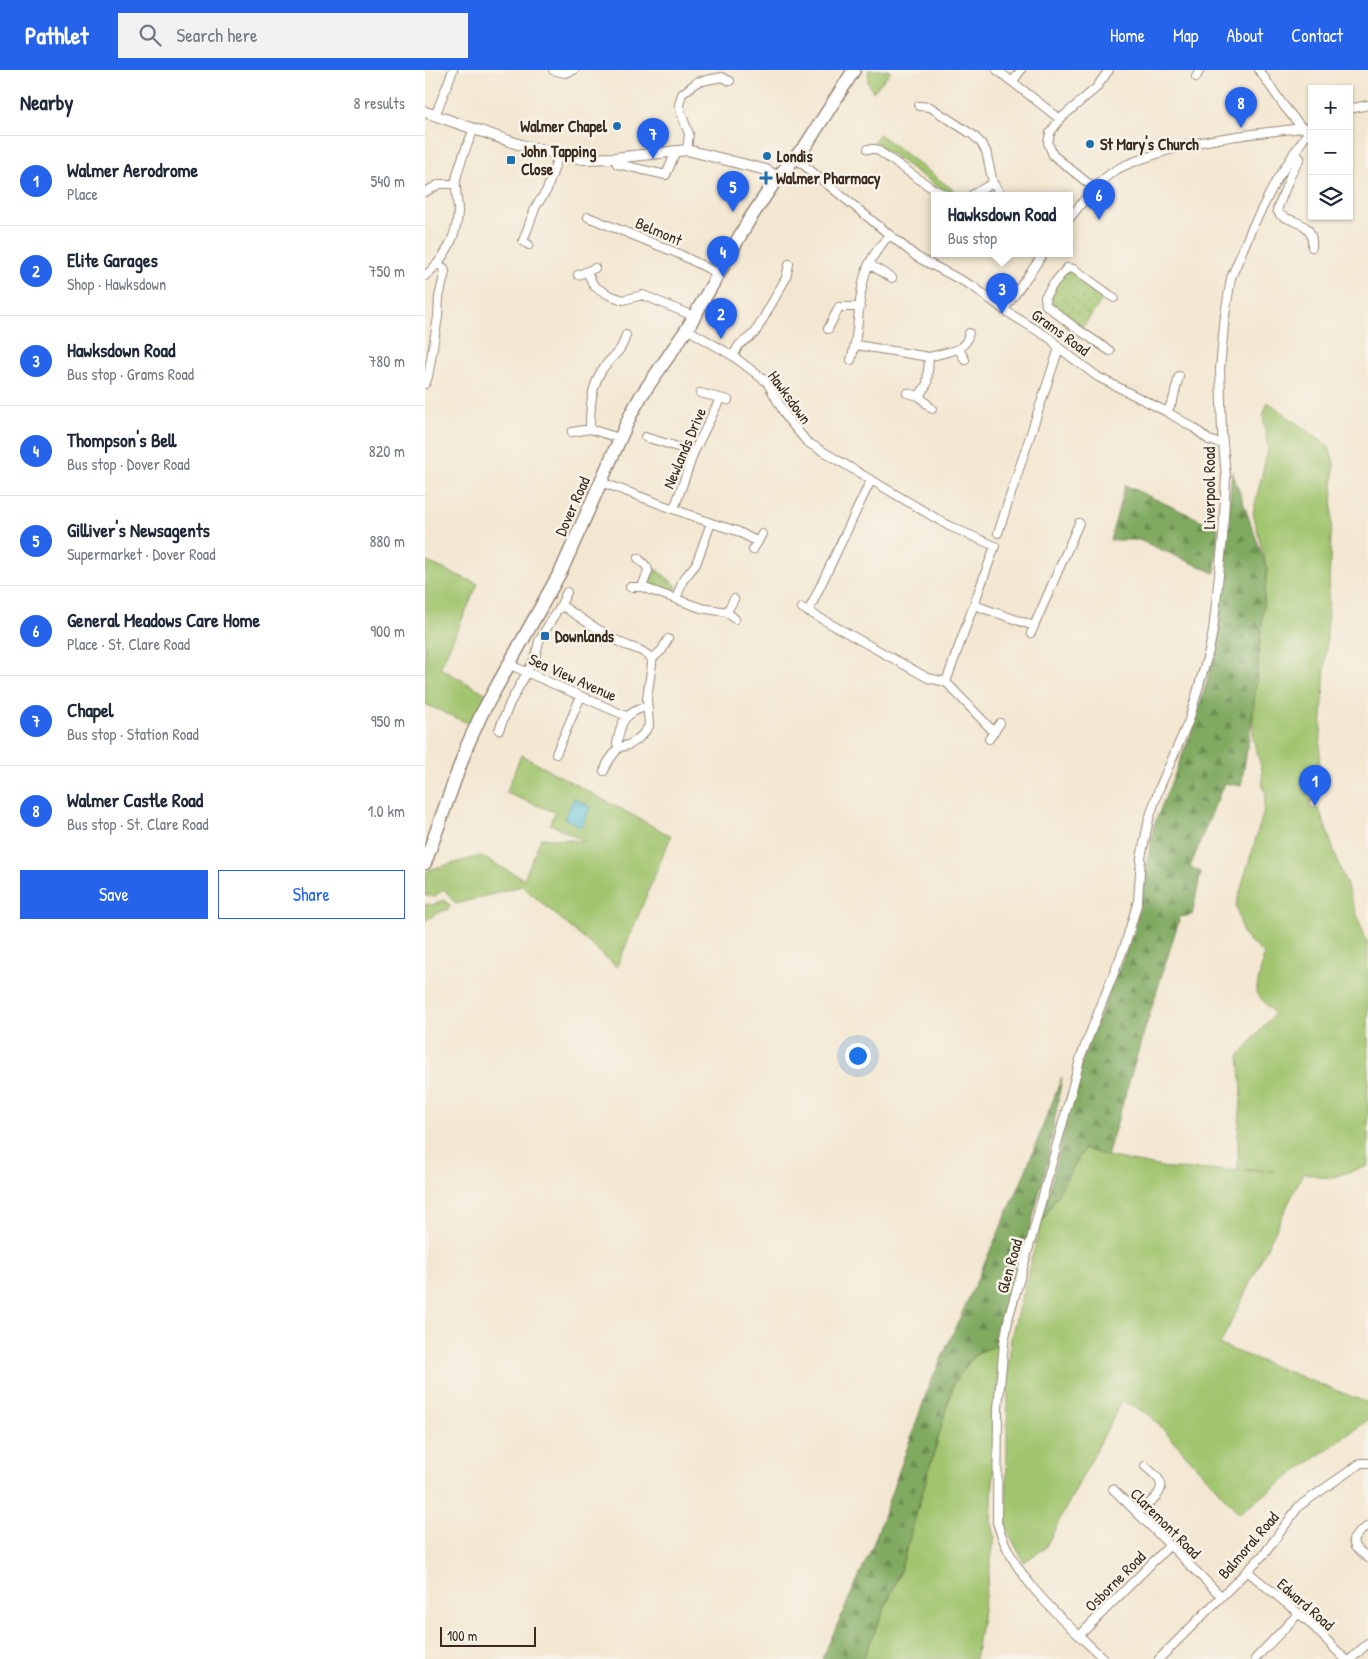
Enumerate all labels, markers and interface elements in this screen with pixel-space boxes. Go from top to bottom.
search box [118,13,468,58]
text: Pathlet [25,19,88,51]
icon: search [136,21,164,49]
text: Search here [176,22,258,48]
text: Home [1110,23,1145,48]
text: Map [1173,23,1198,48]
text: About [1226,23,1263,48]
text: Contact [1291,23,1343,48]
map controls [1308,85,1353,220]
button: + [1308,85,1353,130]
pin: 8 [1225,87,1257,128]
text: Nearby [20,88,73,117]
text: 8 results [353,92,405,114]
place label: Walmer Chapel [520,115,608,138]
pin: 7 [637,118,669,159]
marker: Walmer Chapel [611,120,623,132]
button: − [1308,130,1353,175]
place label: St Mary's Church [1100,133,1199,156]
marker: St Mary's Church [1084,138,1096,150]
place label: John Tapping Close [521,140,596,180]
place label: Londis [777,145,813,167]
marker: Londis [761,150,773,162]
marker: John Tapping Close [505,154,517,166]
text: Walmer Aerodrome [67,157,198,183]
place label: Walmer Pharmacy [776,167,881,190]
text: 1 [33,170,39,192]
text: 540 m [371,170,405,192]
pin: 5 [717,171,749,212]
marker: Walmer Pharmacy [760,172,772,184]
button: layers [1308,175,1353,220]
pin: 6 [1083,179,1115,220]
text: Place [67,183,98,205]
popup [931,192,1073,257]
text: Hawksdown Road [948,201,1056,227]
street label: Belmont [632,211,686,251]
text: Bus stop [948,227,997,249]
pin: 4 [707,236,739,277]
text: Elite Garages [67,247,158,273]
text: 2 [32,260,40,282]
text: 750 m [369,260,405,282]
text: Shop · Hawksdown [67,273,166,295]
pin: 3 [986,273,1018,314]
pin: 2 [705,298,737,339]
street label: Grams Road [1027,303,1095,361]
text: Hawksdown Road [67,337,175,363]
text: 3 [32,350,40,372]
text: 780 m [368,350,405,372]
text: Bus stop · Grams Road [67,363,194,385]
street label: Hawksdown [763,366,817,428]
street label: Newlands Drive [657,403,711,492]
text: Thompson's Bell [67,427,176,453]
text: 4 [33,440,39,462]
text: 820 m [369,440,405,462]
street label: Liverpool Road [1198,447,1220,529]
text: Bus stop · Dover Road [67,453,190,475]
street label: Dover Road [549,473,595,539]
text: Gilliver's Newsagents [67,517,210,543]
text: 5 [33,530,39,552]
text: 880 m [369,530,405,552]
text: Supermarket · Dover Road [67,543,215,565]
text: General Meadows Care Home [67,607,260,633]
text: 6 [33,620,39,642]
text: 900 m [370,620,405,642]
place label: Downlands [555,625,615,647]
marker: Downlands [539,630,551,642]
text: Place · St. Clare Road [67,633,190,655]
street label: Sea View Avenue [525,648,621,706]
text: Chapel [67,697,114,723]
text: 7 [32,710,40,732]
text: 950 m [371,710,405,732]
text: Bus stop · Station Road [67,723,199,745]
pin: 1 [1299,765,1331,806]
text: Walmer Castle Road [67,787,203,813]
text: 8 [33,800,39,822]
text: 1.0 km [367,800,405,822]
text: Bus stop · St. Clare Road [67,813,209,835]
button: Save [20,870,208,919]
button: Share [218,870,405,919]
your location [845,1043,871,1069]
street label: Glen Road [991,1236,1027,1296]
street label: Claremont Road [1126,1483,1206,1563]
street label: Balmoral Road [1213,1507,1283,1583]
street label: Osborne Road [1080,1546,1150,1616]
street label: Edward Road [1273,1573,1339,1635]
scale bar [440,1624,536,1647]
text: 100 m [447,1626,477,1645]

